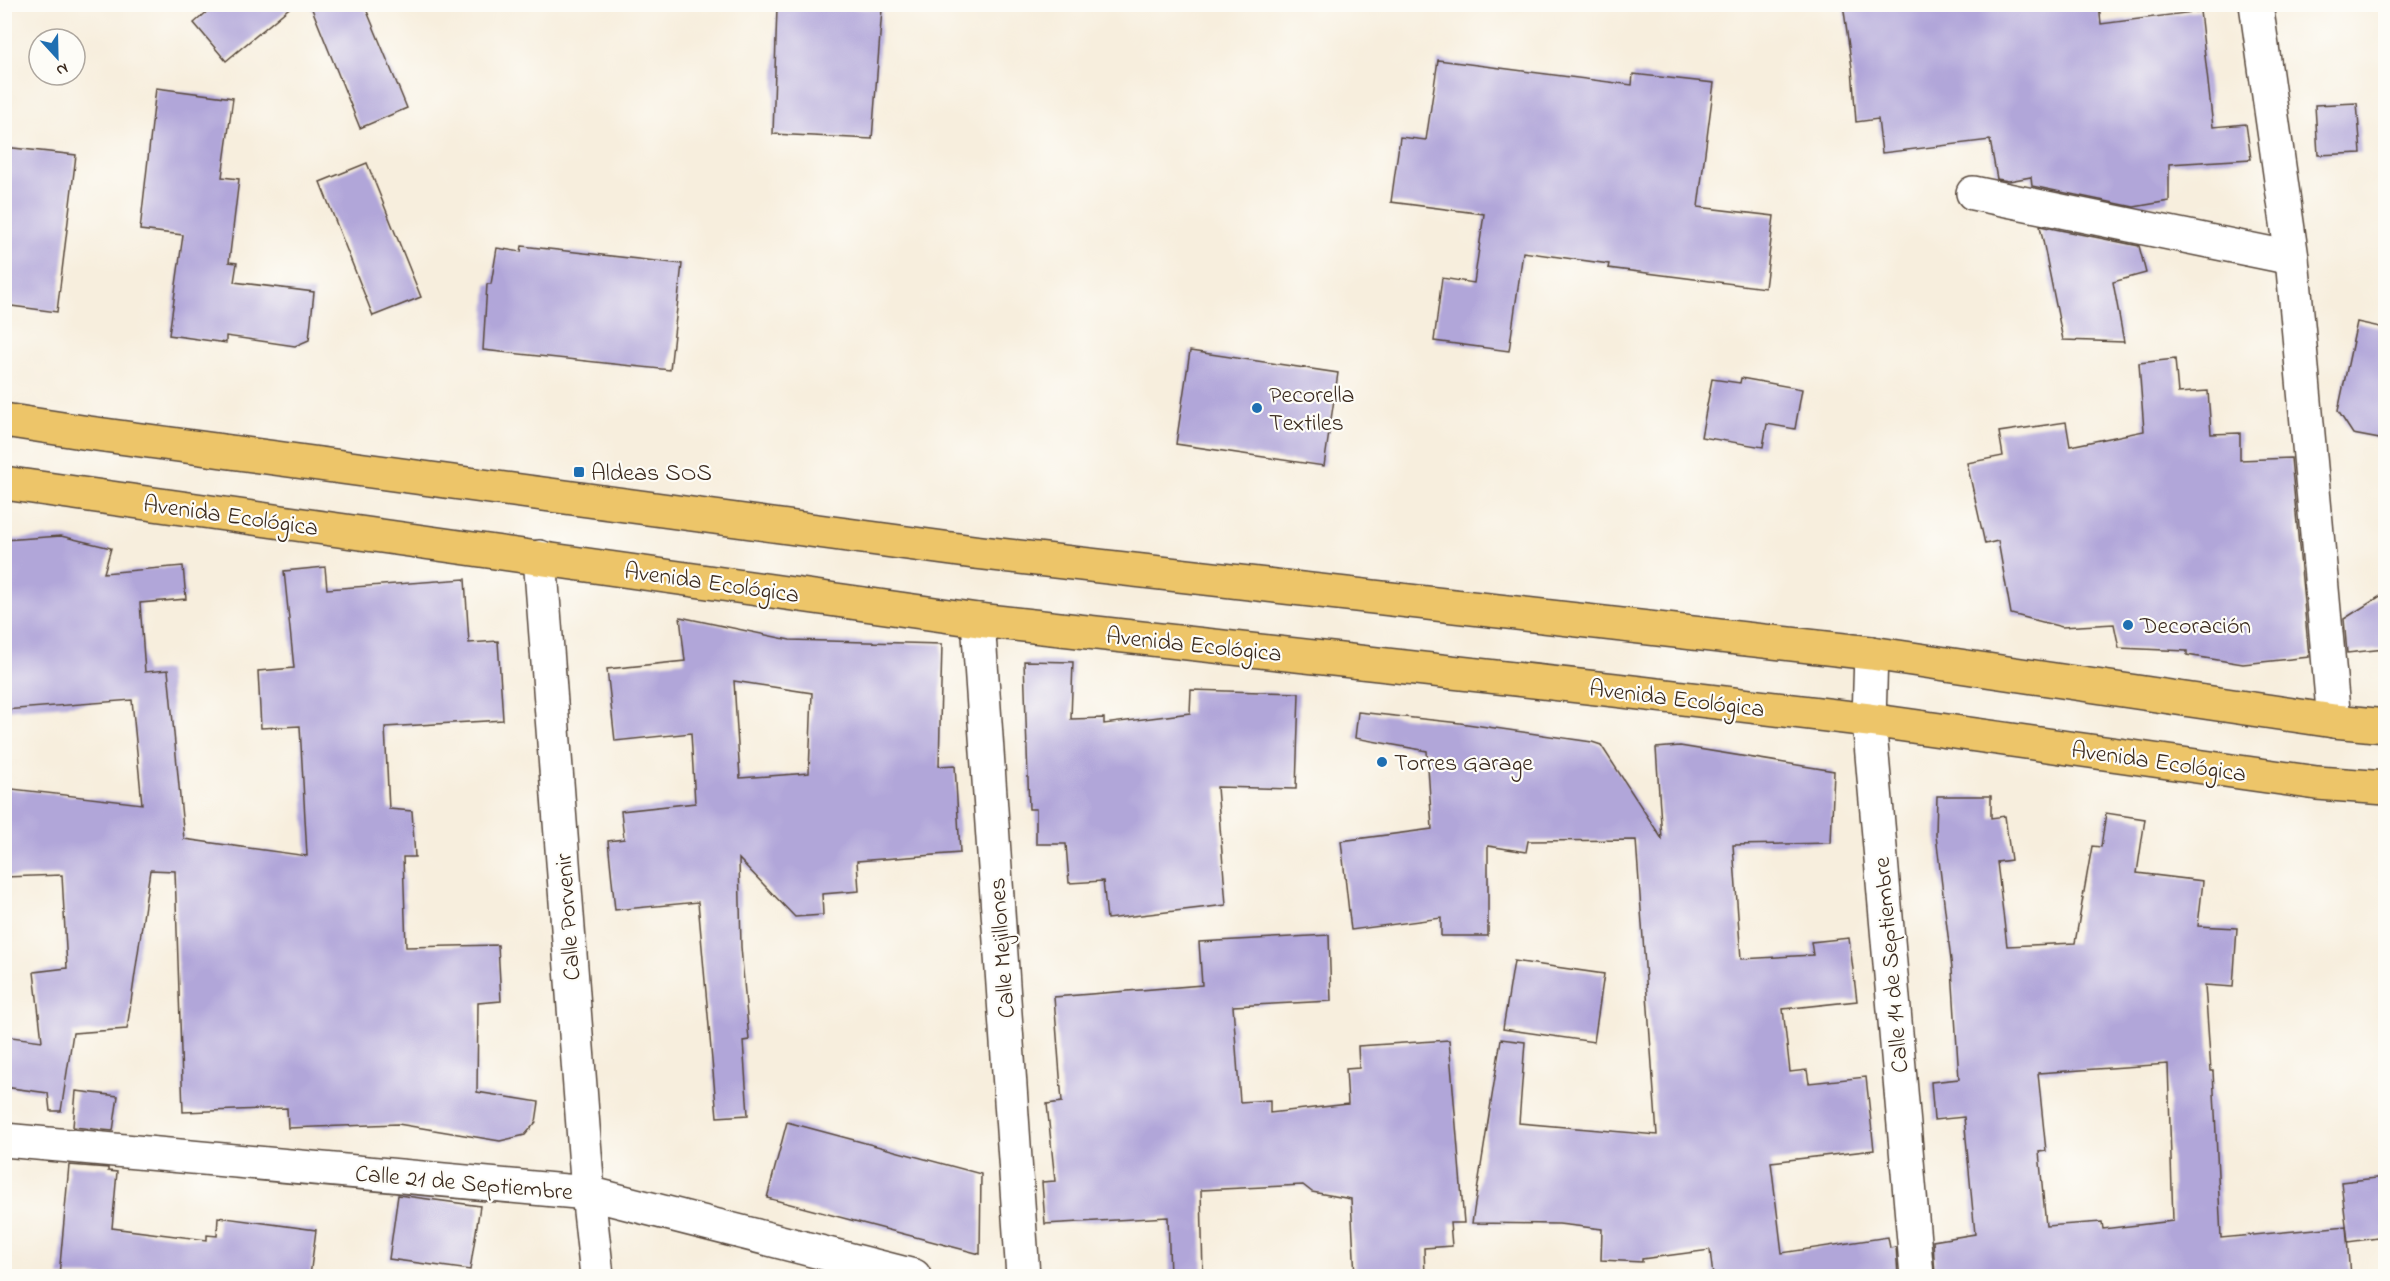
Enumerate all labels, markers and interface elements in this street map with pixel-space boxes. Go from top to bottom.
north arrow [27,27,87,87]
text: N [52,56,71,82]
place label: Pecorella Textiles [1269,379,1355,442]
marker: Pecorella Textiles [1250,401,1264,415]
place label: Aldeas SOS [591,457,712,492]
marker: Aldeas SOS [572,465,586,479]
street label: Avenida Ecológica [141,488,320,547]
street label: Avenida Ecológica [622,555,801,614]
place label: Decoración [2139,610,2251,645]
marker: Decoración [2121,618,2135,632]
street label: Avenida Ecológica [1104,620,1283,673]
street label: Avenida Ecológica [1587,672,1766,729]
street label: Avenida Ecológica [2069,734,2248,793]
place label: Torres Garage [1394,747,1533,782]
marker: Torres Garage [1375,755,1389,769]
street label: Calle Porvenir [548,851,591,982]
street label: Calle 14 de Septiembre [1866,855,1919,1074]
street label: Calle Mejillones [981,876,1026,1019]
street label: Calle 21 de Septiembre [353,1158,574,1211]

